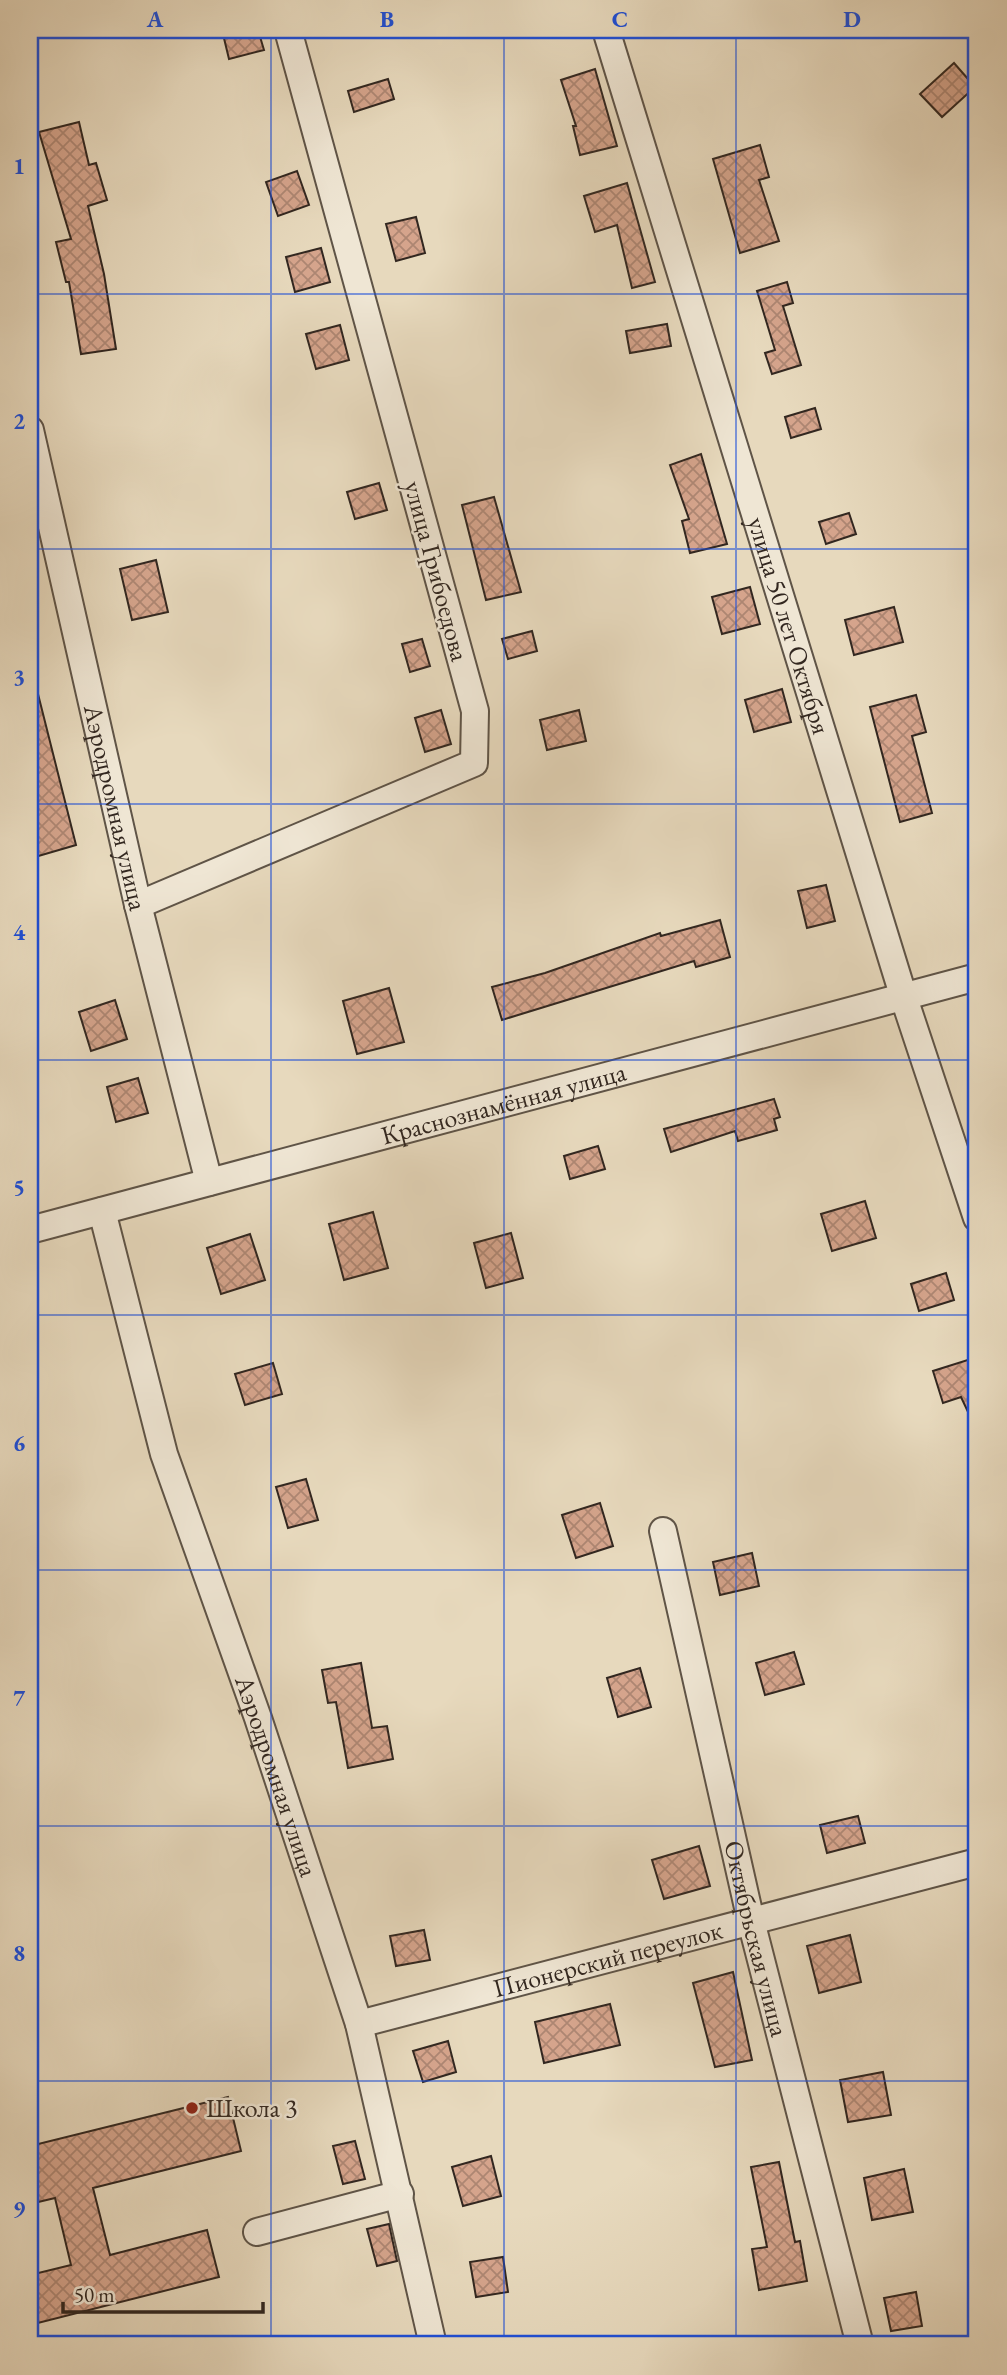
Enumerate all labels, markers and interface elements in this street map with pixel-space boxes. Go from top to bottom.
text: A [146,4,164,34]
text: B [380,4,394,34]
text: C [612,4,628,34]
text: D [843,4,861,34]
text: 1 [13,151,25,181]
text: 2 [13,406,25,436]
street label: улица Грибоедова [397,477,478,666]
street label: улица 50 лет Октября [740,513,839,738]
text: 3 [13,662,25,692]
street label: Аэродромная улица [76,700,156,914]
text: 4 [13,917,26,947]
street label: Краснознамённая улица [377,1054,630,1152]
text: 5 [13,1172,25,1202]
text: 6 [13,1428,25,1458]
street label: Аэродромная улица [227,1670,326,1882]
text: 7 [13,1683,26,1713]
street label: Октябрьская улица [716,1837,797,2041]
street label: Пионерский переулок [489,1912,727,2005]
text: 8 [13,1938,25,1968]
place label: Школа 3 [206,2091,298,2125]
marker: Школа 3 [184,2100,200,2116]
text: 9 [13,2194,25,2224]
scale bar [63,2270,262,2314]
text: 50 m [74,2281,115,2308]

